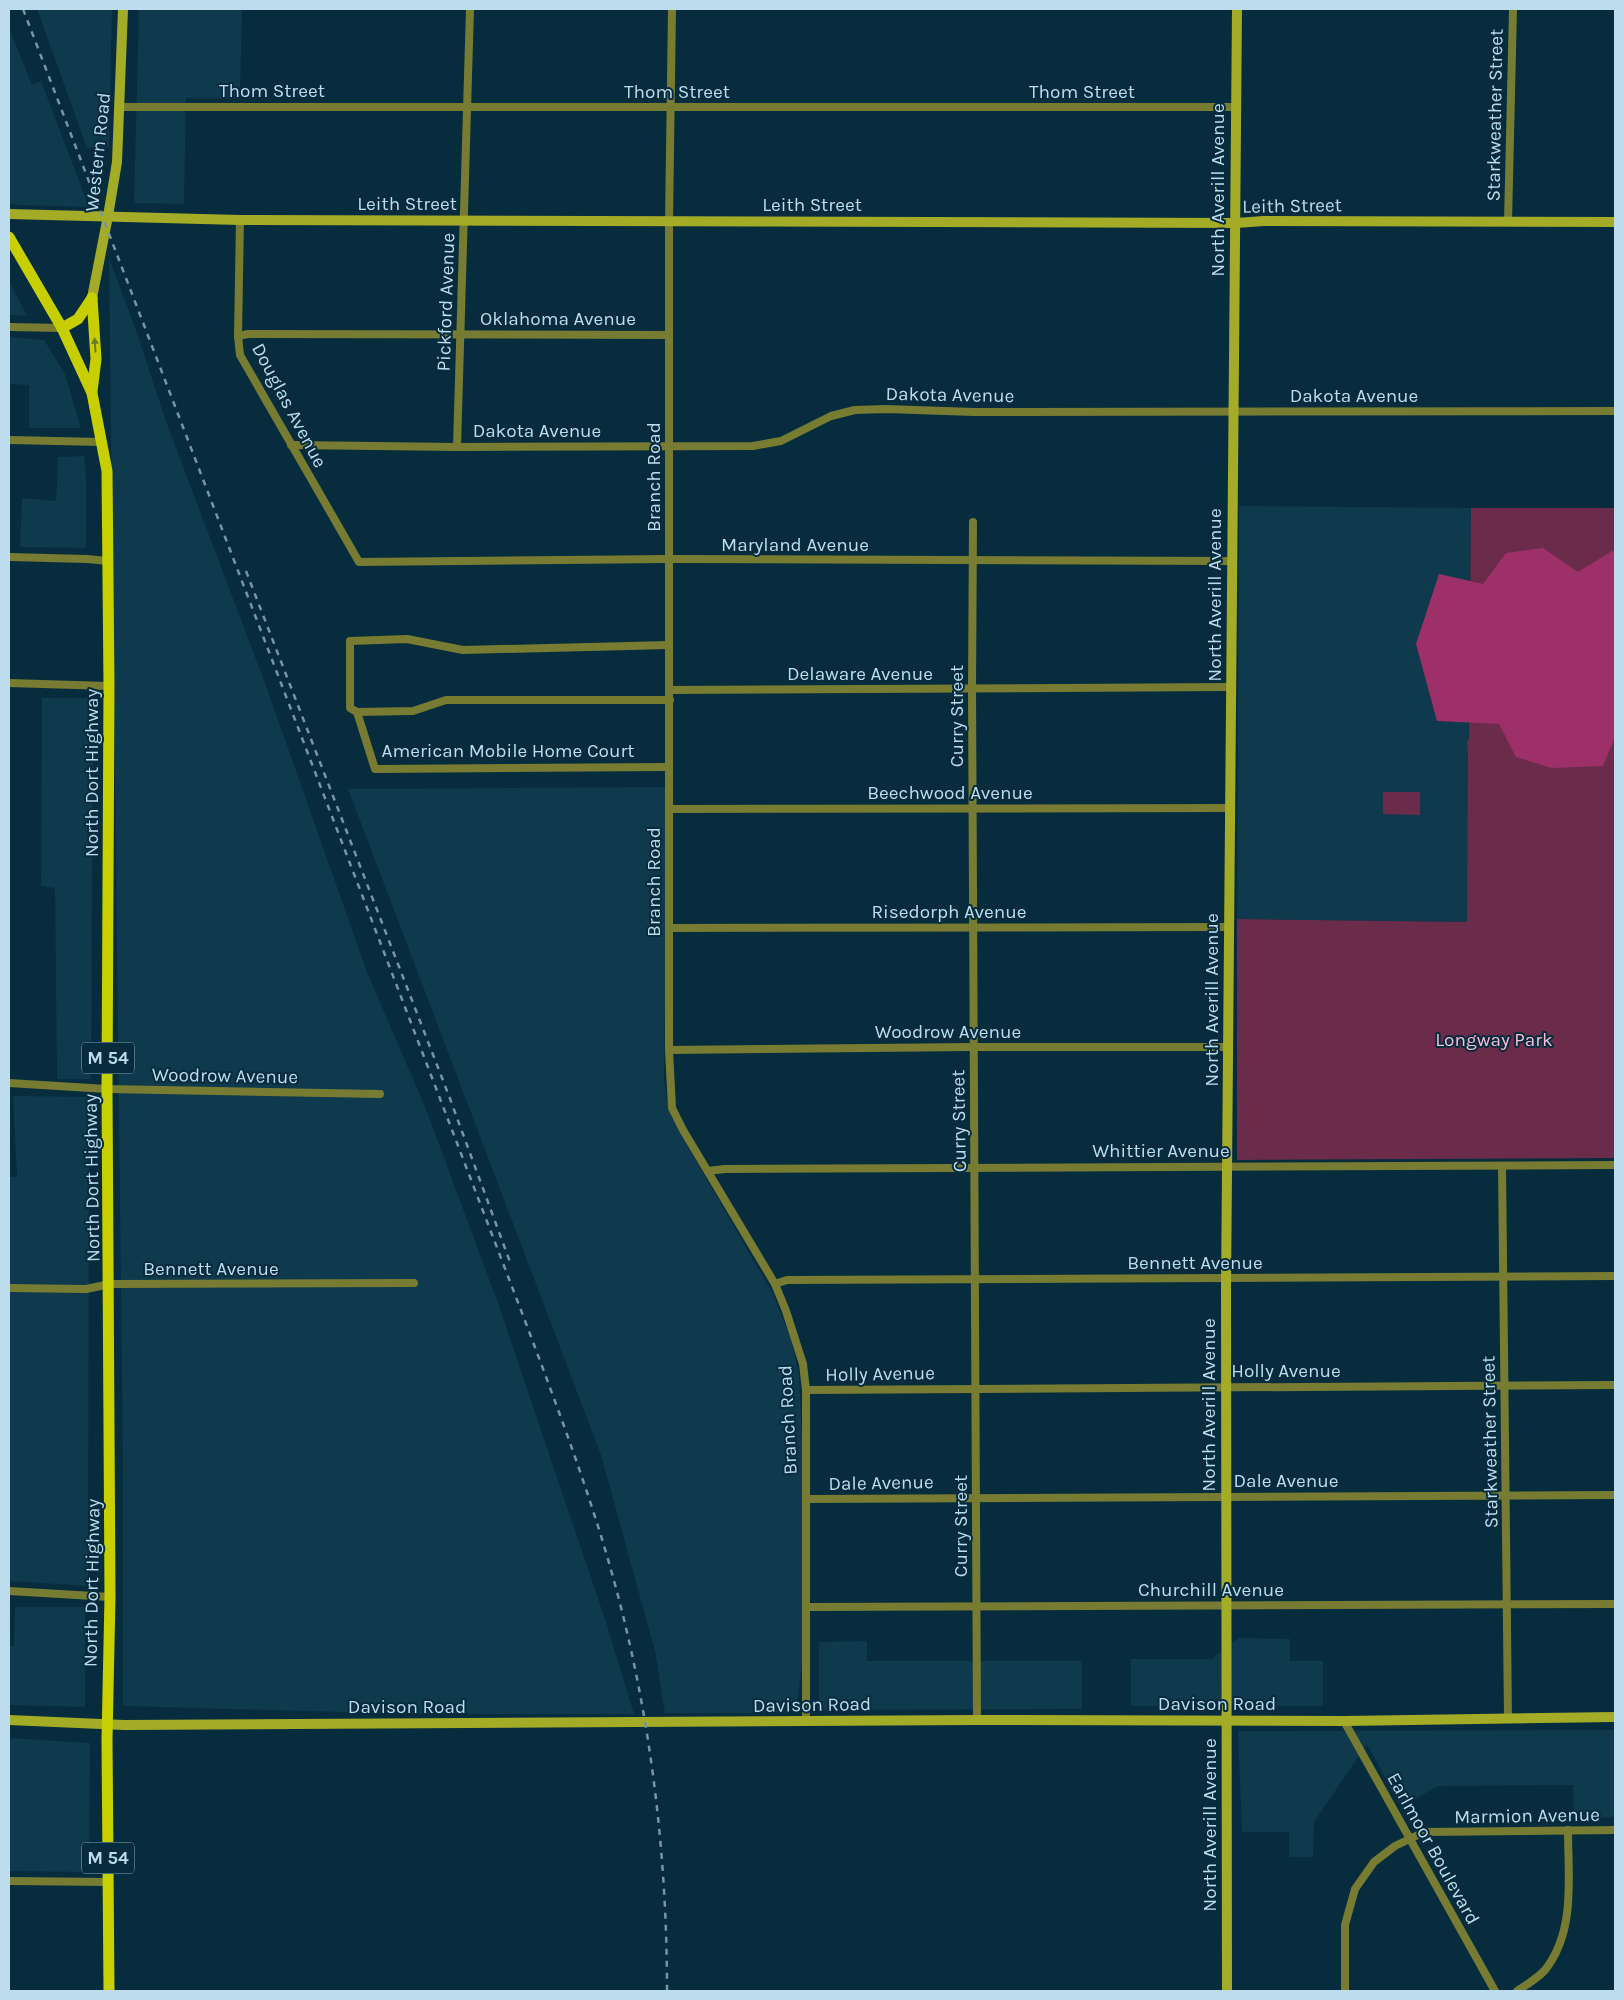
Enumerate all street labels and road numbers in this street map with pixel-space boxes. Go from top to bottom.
street label: Starkweather Street [1482,29,1508,201]
street label: Thom Street [219,80,325,102]
street label: Thom Street [624,81,730,103]
street label: Thom Street [1029,81,1135,103]
street label: Western Road [81,91,115,213]
street label: North Averill Avenue [1207,103,1229,277]
street label: Leith Street [357,193,457,215]
street label: Leith Street [762,194,862,216]
street label: Leith Street [1242,194,1342,218]
street label: Pickford Avenue [433,232,459,372]
street label: Oklahoma Avenue [480,308,636,330]
street label: Douglas Avenue [247,339,331,472]
street label: Dakota Avenue [885,383,1015,407]
street label: Dakota Avenue [1290,385,1418,407]
street label: Dakota Avenue [473,420,601,442]
street label: Branch Road [643,422,665,532]
street label: North Averill Avenue [1204,508,1226,682]
street label: Maryland Avenue [721,534,869,556]
street label: Delaware Avenue [787,663,933,685]
street label: Curry Street [946,665,968,767]
street label: North Dort Highway [81,689,103,857]
street label: American Mobile Home Court [382,740,634,762]
street label: Beechwood Avenue [867,782,1033,804]
street label: Branch Road [643,827,665,937]
street label: Risedorph Avenue [871,901,1027,923]
street label: North Averill Avenue [1201,913,1223,1087]
street label: Woodrow Avenue [875,1021,1021,1043]
road number: M 54 [82,1042,134,1074]
street label: Woodrow Avenue [152,1064,298,1088]
street label: Curry Street [947,1070,971,1172]
street label: North Dort Highway [80,1093,104,1262]
street label: Whittier Avenue [1092,1140,1230,1162]
street label: Bennett Avenue [1127,1252,1263,1274]
street label: Bennett Avenue [143,1258,279,1280]
street label: North Averill Avenue [1198,1318,1220,1492]
street label: Starkweather Street [1477,1356,1503,1528]
street label: Holly Avenue [1231,1360,1341,1382]
street label: Holly Avenue [825,1362,935,1386]
street label: Branch Road [774,1364,802,1476]
street label: Dale Avenue [1233,1470,1339,1492]
street label: Dale Avenue [828,1471,934,1495]
street label: Curry Street [950,1475,972,1577]
street label: North Dort Highway [80,1498,104,1667]
street label: Churchill Avenue [1138,1579,1284,1601]
street label: Davison Road [753,1693,871,1717]
street label: Davison Road [1158,1693,1276,1715]
street label: Davison Road [348,1696,466,1718]
street label: North Averill Avenue [1199,1738,1221,1912]
street label: Earlmoor Boulevard [1382,1769,1484,1928]
street label: Marmion Avenue [1454,1804,1600,1828]
road number: M 54 [82,1842,134,1874]

